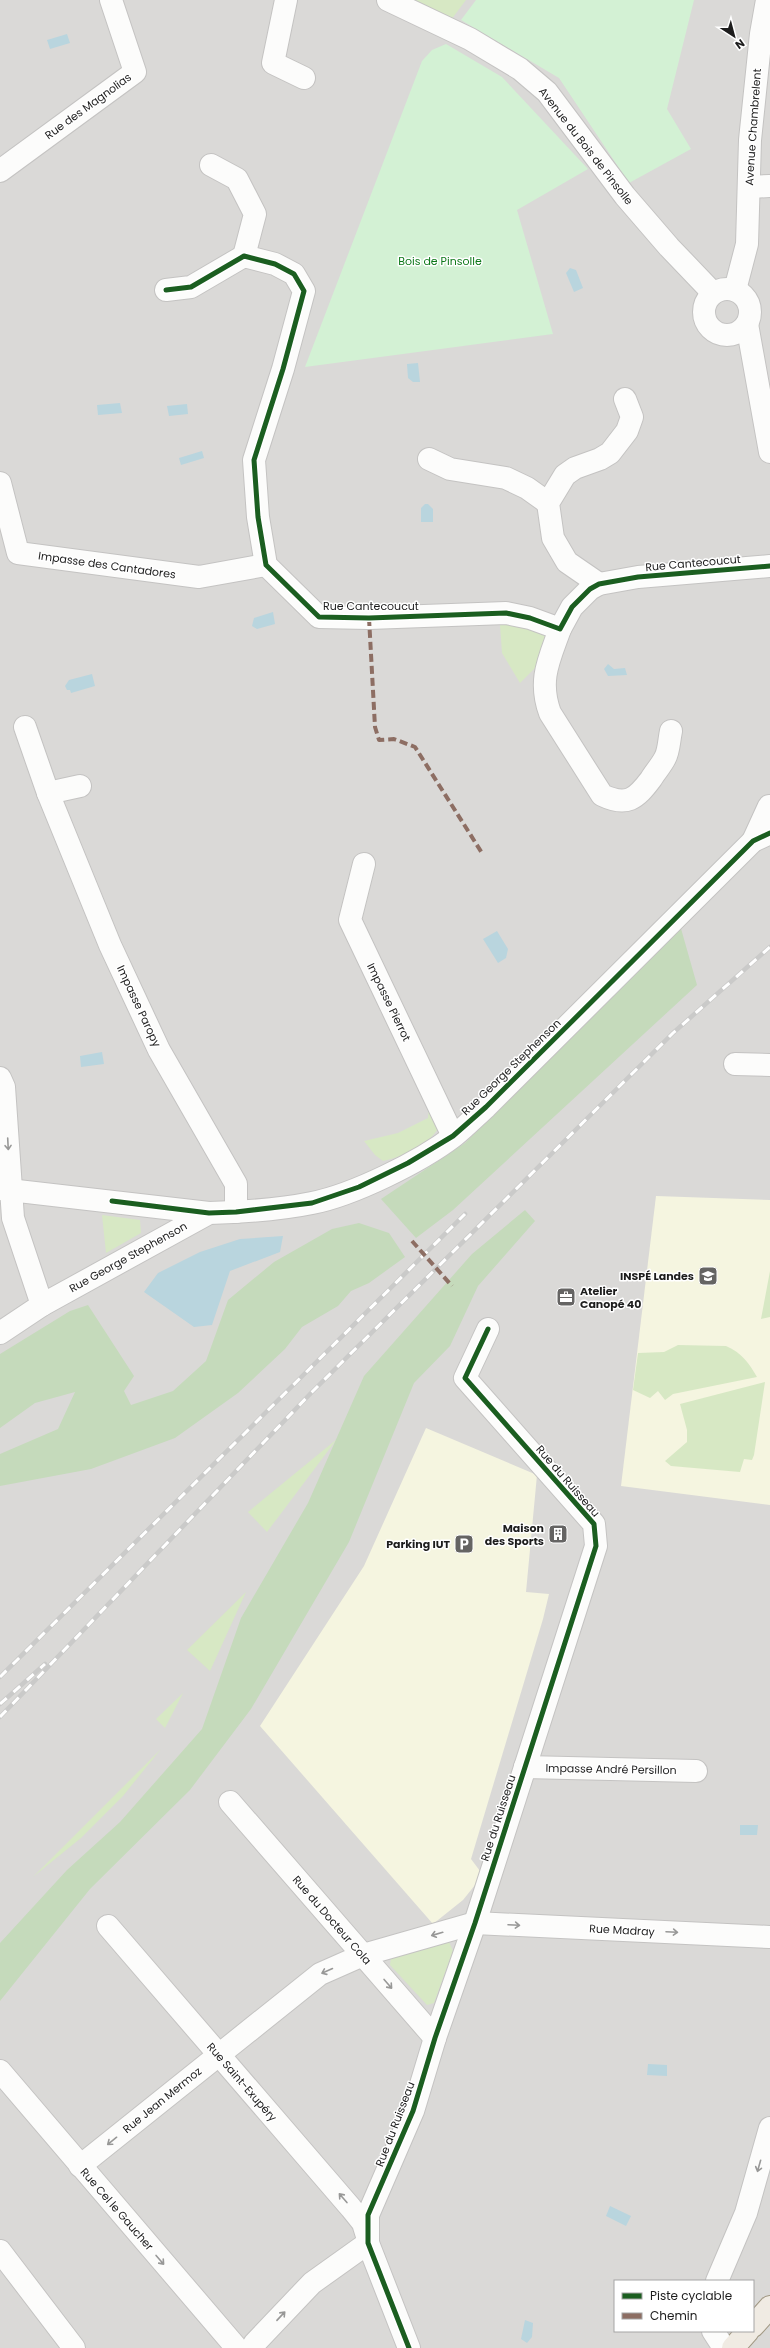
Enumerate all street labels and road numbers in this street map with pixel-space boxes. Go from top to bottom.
street label: Avenue Chambrelent [741,68,765,186]
street label: Rue des Magnolias [41,69,135,143]
street label: Avenue du Bois de Pinsolle [535,84,637,208]
street label: Impasse des Cantadores [37,547,177,583]
street label: Rue Cantecoucut [645,551,741,575]
street label: Rue Cantecoucut [323,598,419,614]
street label: Impasse Pierrot [363,960,415,1044]
street label: Impasse Paropy [113,962,165,1050]
street label: Rue George Stephenson [458,1015,564,1119]
street label: Rue George Stephenson [66,1218,190,1296]
street label: Rue du Ruisseau [532,1442,604,1520]
street label: Impasse André Persillon [545,1760,677,1778]
street label: Rue du Ruisseau [476,1773,520,1863]
street label: Rue du Docteur Cola [289,1872,375,1968]
street label: Rue Madray [589,1920,656,1940]
street label: Rue Saint-Exupéry [203,2039,281,2125]
street label: Rue Jean Mermoz [119,2063,205,2137]
street label: Rue du Ruisseau [371,2079,419,2169]
street label: Rue Cel le Gaucher [77,2164,157,2254]

